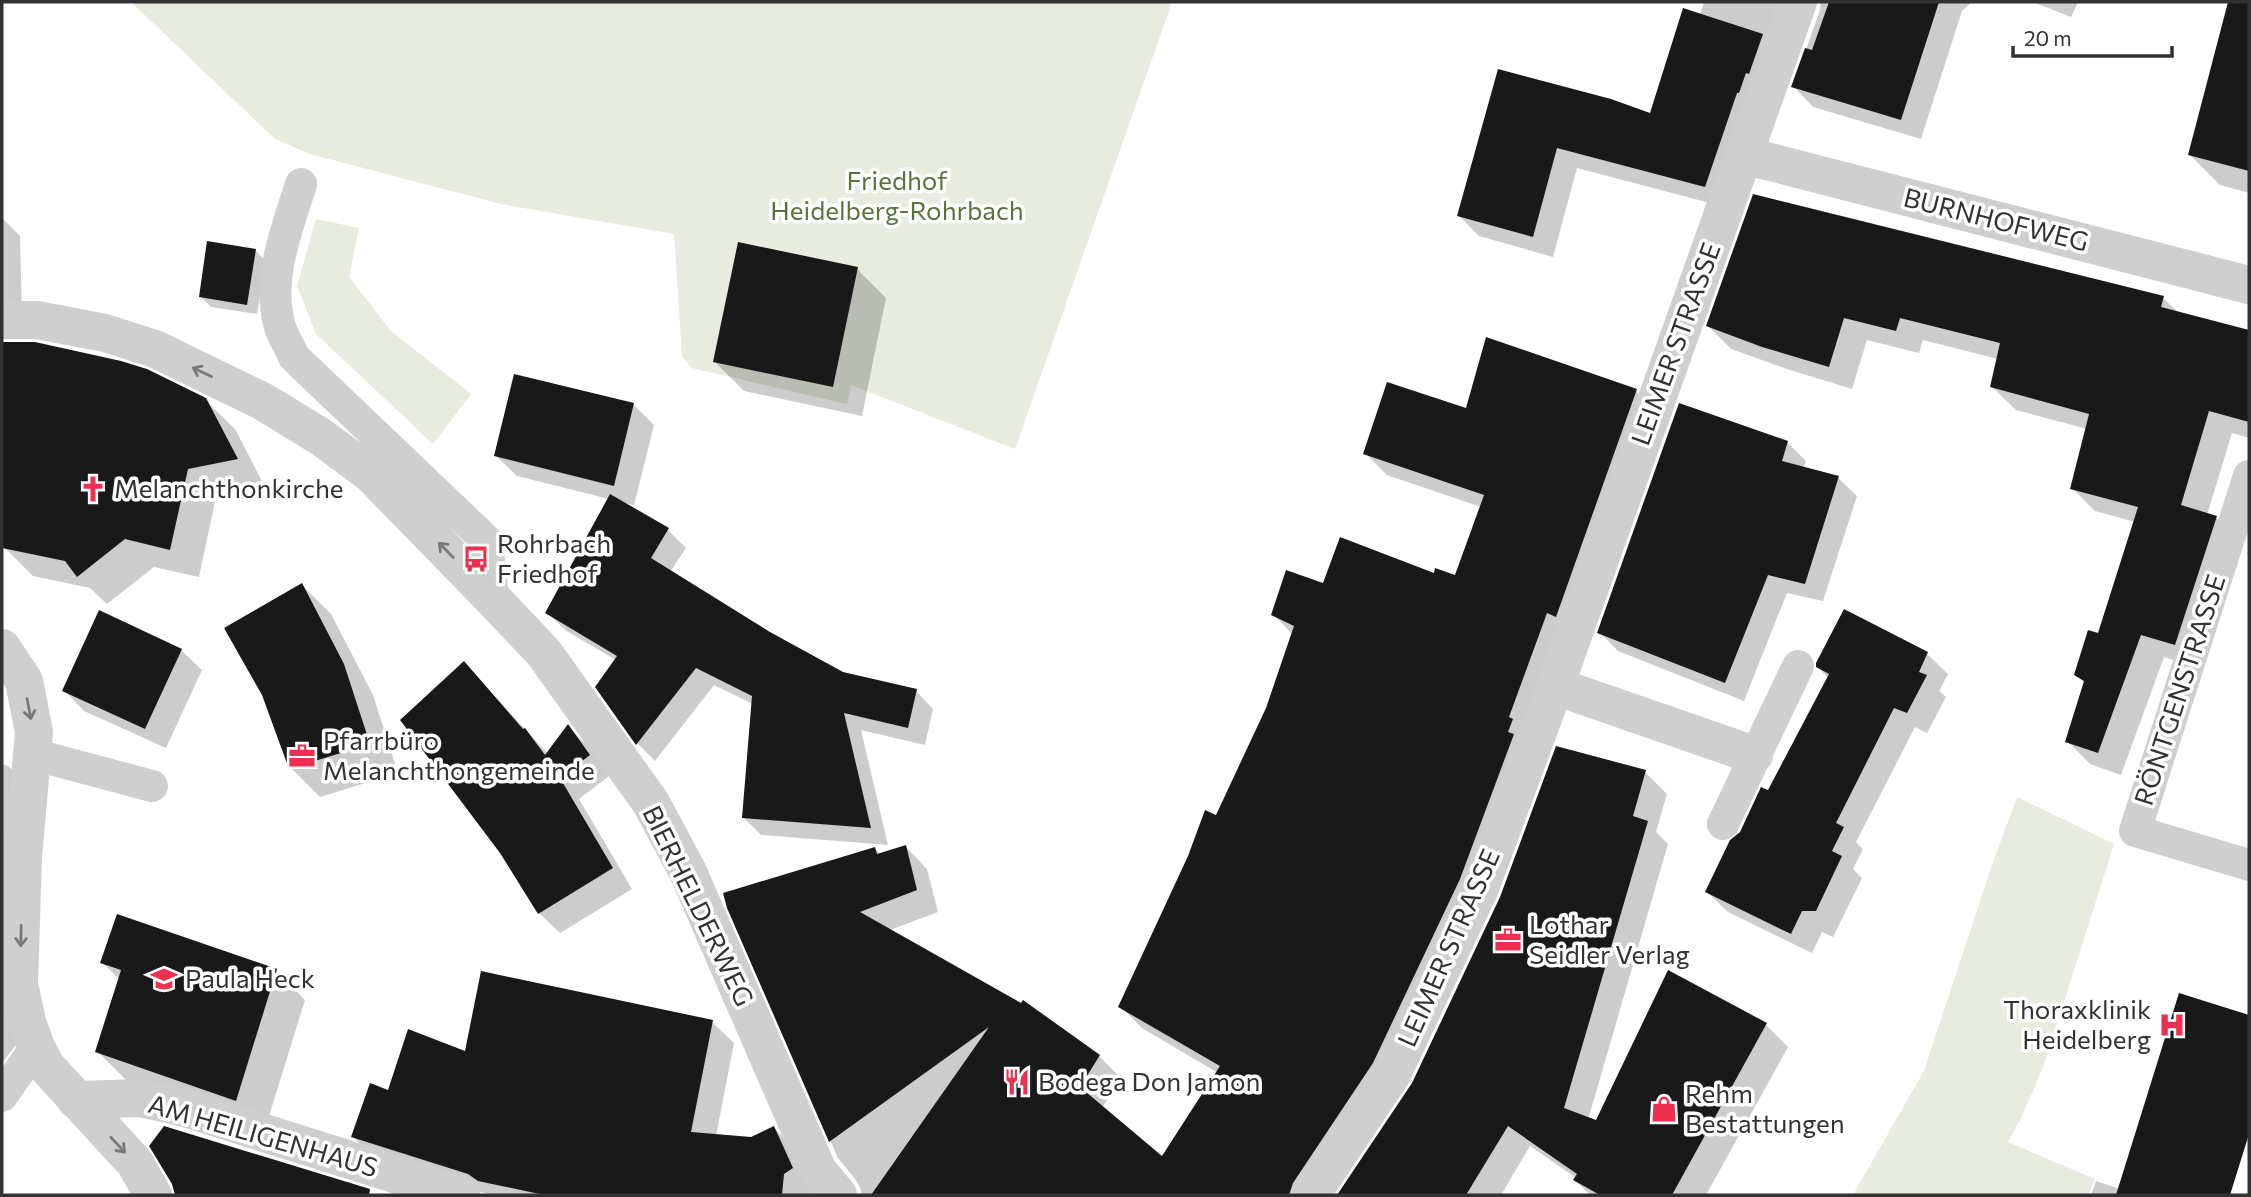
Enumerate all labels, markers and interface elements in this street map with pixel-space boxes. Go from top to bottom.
scale bar [2013,14,2172,58]
text: 20 m [2024,25,2072,50]
park label: Friedhof Heidelberg-Rohrbach [770,164,1024,225]
street label: BURNHOFWEG [1901,181,2092,257]
street label: LEIMER STRASSE [1624,238,1726,449]
one-way arrow [192,365,213,379]
place label: Melanchthonkirche [114,472,344,503]
church icon: Melanchthonkirche [78,474,108,504]
place label: Rohrbach Friedhof [497,527,611,588]
one-way arrow [437,542,454,559]
bus stop icon: Rohrbach Friedhof [461,544,491,574]
street label: RÖNTGENSTRASSE [2127,570,2231,809]
one-way arrow [23,697,37,720]
place label: Pfarrbüro Melanchthongemeinde [323,724,595,785]
office icon: Pfarrbüro Melanchthongemeinde [287,741,317,771]
street label: BIERHELDERWEG [637,800,761,1011]
street label: LEIMER STRASSE [1390,844,1505,1051]
place label: Lothar Seidler Verlag [1529,908,1690,969]
one-way arrow [14,924,27,947]
office icon: Lothar Seidler Verlag [1493,925,1523,955]
place label: Paula Heck [185,962,315,993]
school or university icon: Paula Heck [149,964,179,994]
place label: Thoraxklinik Heidelberg [2003,993,2151,1054]
hospital icon: Thoraxklinik Heidelberg [2157,1010,2187,1040]
place label: Bodega Don Jamon [1038,1065,1260,1096]
restaurant icon: Bodega Don Jamon [1002,1067,1032,1097]
place label: Rehm Bestattungen [1685,1077,1845,1138]
street label: AM HEILIGENHAUS [145,1087,382,1182]
shop icon: Rehm Bestattungen [1649,1094,1679,1124]
one-way arrow [109,1136,126,1153]

